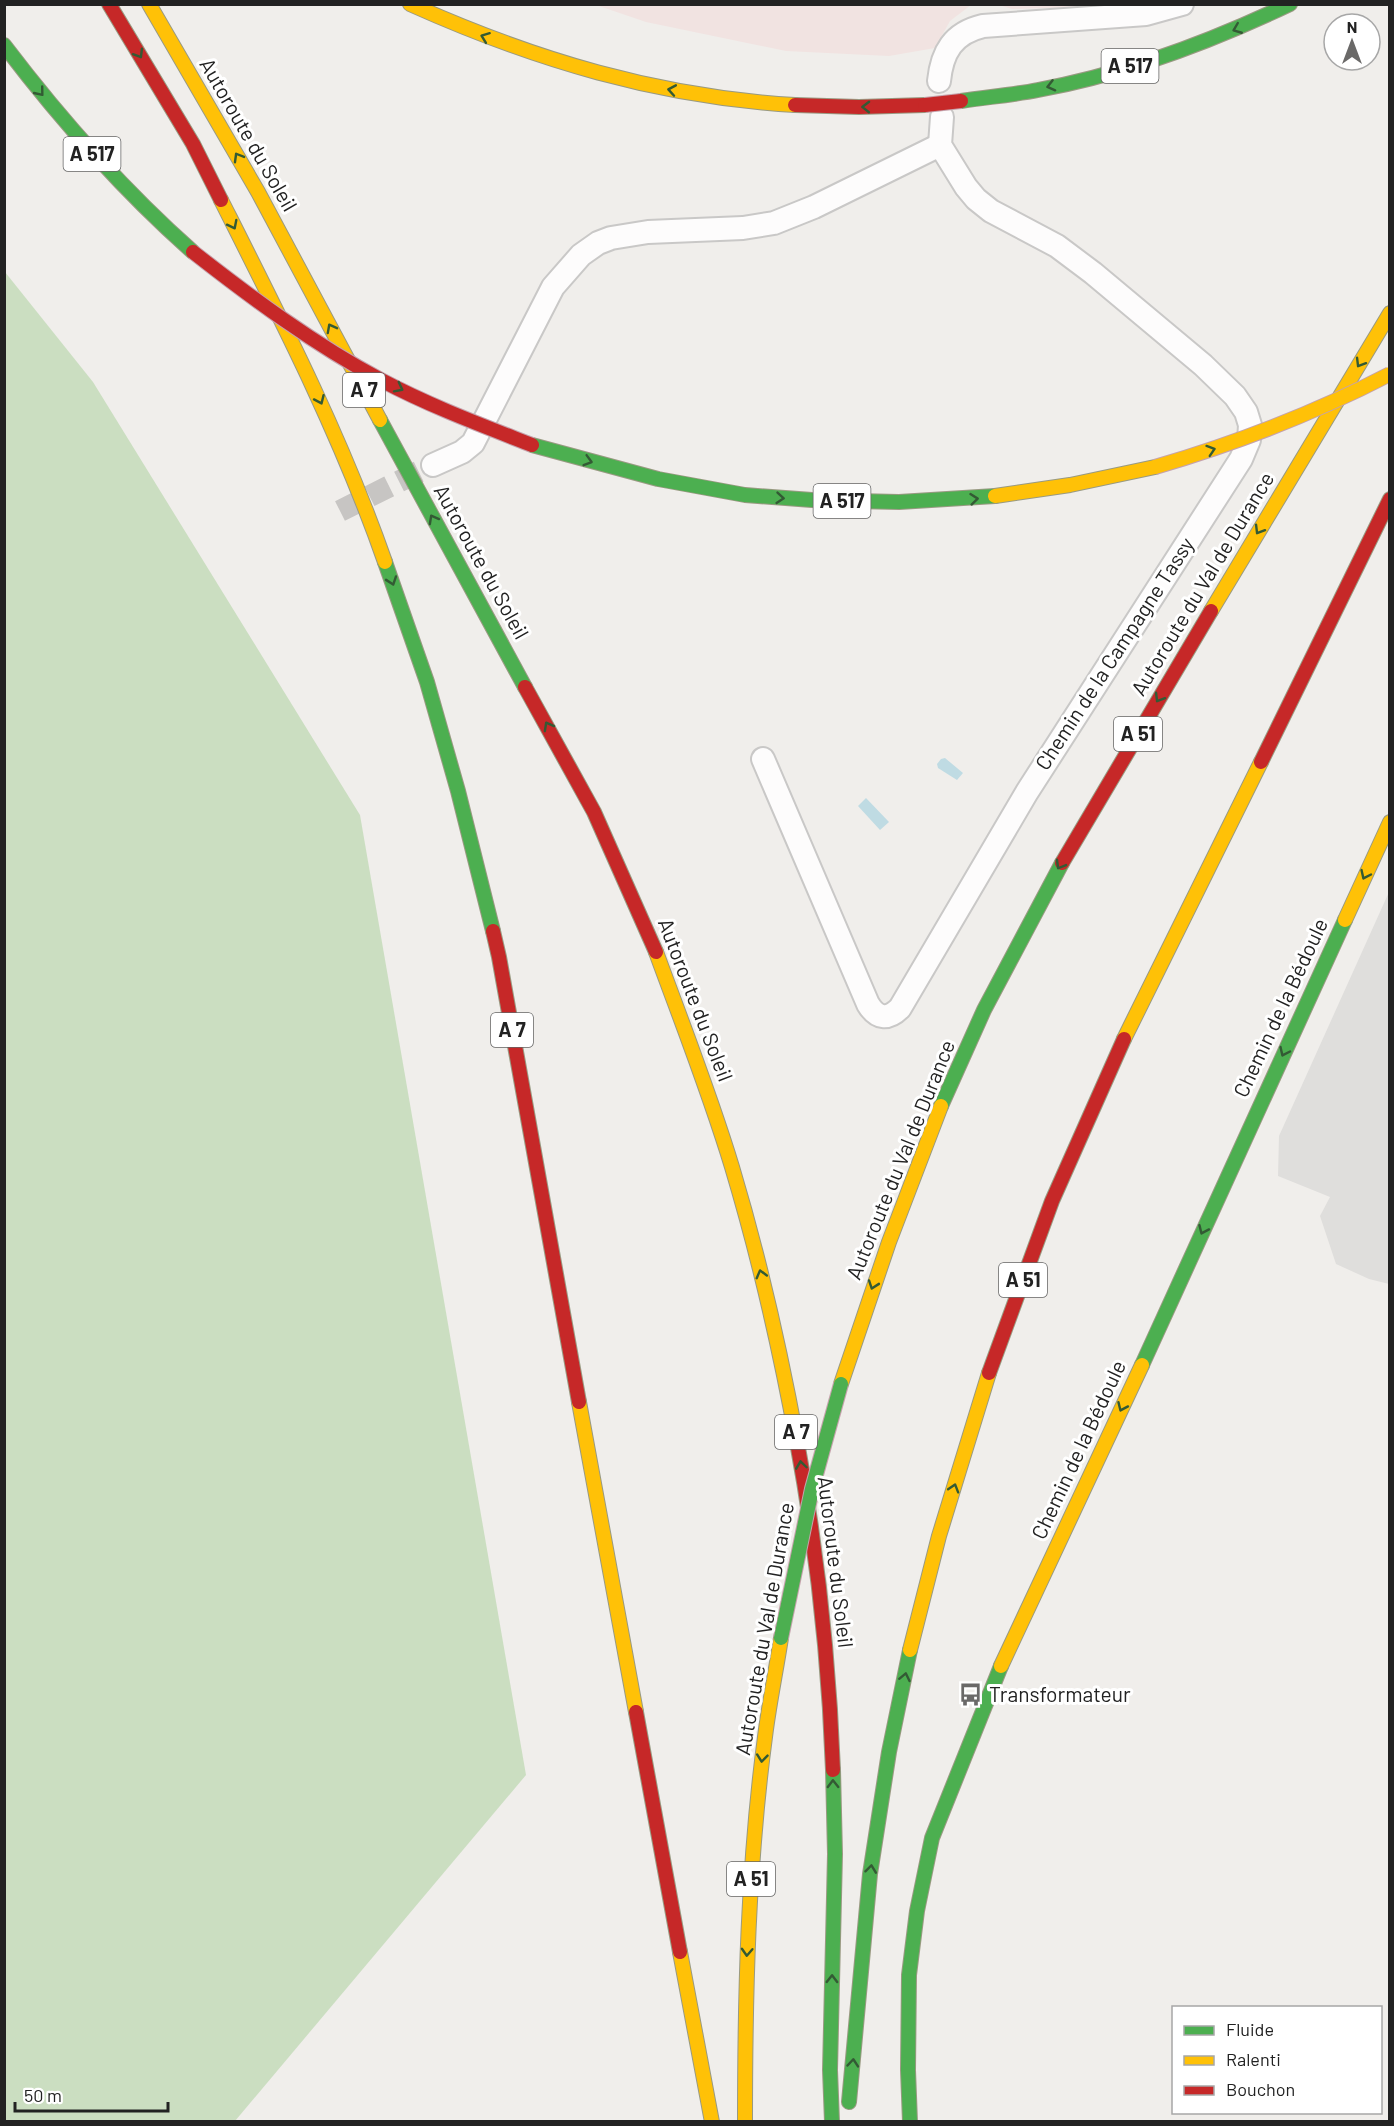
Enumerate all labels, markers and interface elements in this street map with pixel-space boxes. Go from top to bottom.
north arrow [1322,12,1382,72]
text: N [1347,17,1357,36]
one-way arrow [1232,22,1243,34]
one-way arrow [480,32,491,44]
one-way arrow [132,48,144,58]
road number: A 517 [1102,49,1158,83]
street label: Autoroute du Soleil [195,53,303,215]
one-way arrow [1046,79,1056,92]
one-way arrow [668,84,678,97]
one-way arrow [32,85,43,96]
one-way arrow [862,101,871,113]
road number: A 517 [64,137,121,171]
one-way arrow [233,153,245,163]
one-way arrow [226,219,238,230]
one-way arrow [327,324,338,335]
one-way arrow [1355,357,1367,367]
road number: A 7 [343,373,385,407]
one-way arrow [393,381,404,392]
one-way arrow [313,393,325,404]
one-way arrow [1205,445,1216,458]
one-way arrow [583,454,593,467]
street label: Autoroute du Val de Durance [1125,467,1278,699]
street label: Autoroute du Soleil [430,480,535,643]
road number: A 517 [814,484,870,518]
one-way arrow [775,491,784,504]
one-way arrow [970,493,979,505]
one-way arrow [429,515,440,525]
one-way arrow [1255,524,1267,534]
street label: Chemin de la Campagne Tassy [1029,532,1198,774]
one-way arrow [384,575,397,586]
one-way arrow [1155,692,1167,702]
road number: A 51 [1114,717,1162,751]
one-way arrow [543,722,555,732]
one-way arrow [1056,859,1067,869]
one-way arrow [1360,869,1372,880]
street label: Autoroute du Soleil [654,914,739,1084]
street label: Chemin de la Bédoule [1227,914,1332,1101]
road number: A 7 [491,1013,533,1047]
street label: Autoroute du Val de Durance [840,1036,959,1283]
one-way arrow [1279,1046,1291,1057]
one-way arrow [1198,1223,1210,1234]
road number: A 51 [999,1263,1047,1297]
one-way arrow [756,1269,769,1279]
one-way arrow [868,1279,881,1290]
street label: Chemin de la Bédoule [1025,1356,1130,1543]
one-way arrow [1117,1401,1129,1412]
road number: A 7 [775,1415,817,1449]
one-way arrow [795,1460,808,1470]
street label: Autoroute du Soleil [814,1475,859,1649]
one-way arrow [947,1484,959,1494]
street label: Autoroute du Val de Durance [729,1500,798,1757]
one-way arrow [897,1672,910,1682]
place label: Transformateur [989,1681,1131,1706]
bus stop icon: Transformateur [958,1682,984,1708]
one-way arrow [756,1753,769,1763]
one-way arrow [827,1780,840,1789]
road number: A 51 [727,1862,775,1896]
one-way arrow [864,1865,876,1874]
one-way arrow [740,1948,753,1957]
one-way arrow [826,1975,838,1984]
legend [1172,2006,1382,2114]
text: Fluide [1226,2018,1274,2040]
text: Ralenti [1226,2048,1281,2070]
one-way arrow [846,2059,859,2068]
scale bar [15,2075,168,2113]
text: Bouchon [1226,2078,1295,2100]
text: 50 m [24,2084,62,2106]

